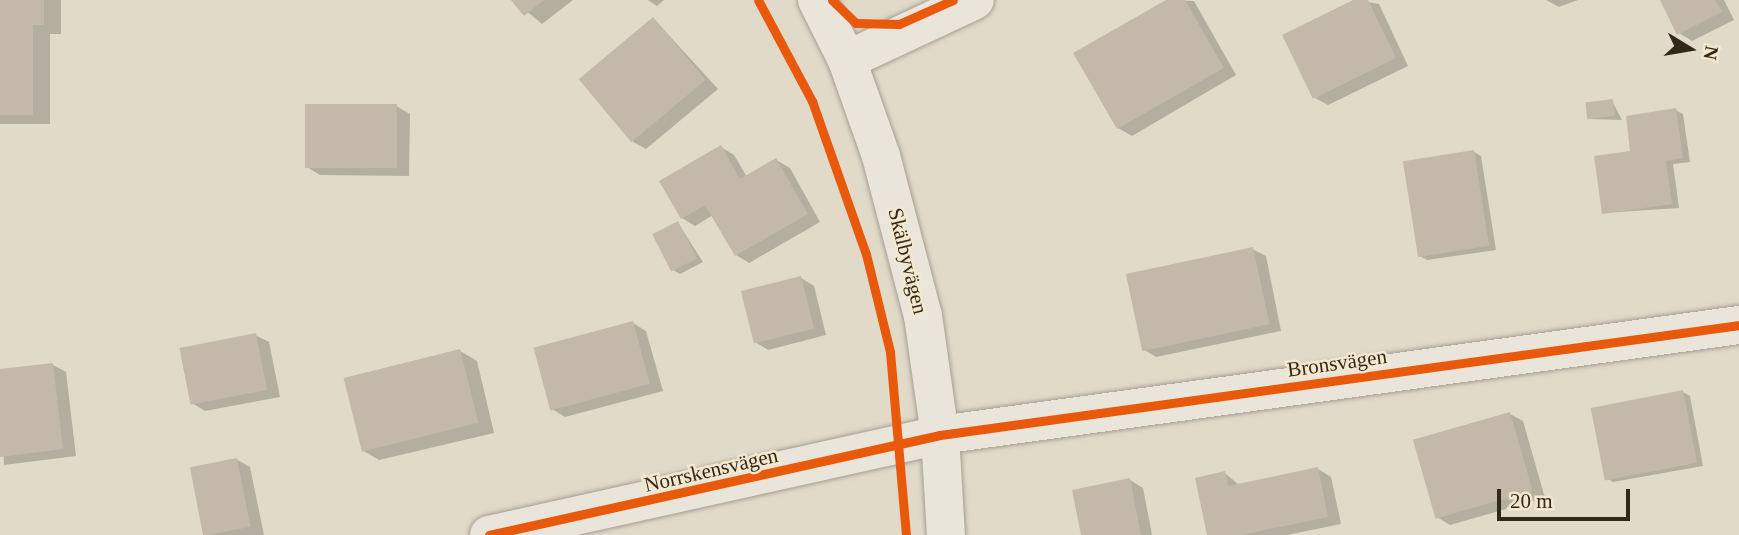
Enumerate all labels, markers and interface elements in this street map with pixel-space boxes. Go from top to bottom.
north arrow [1655,14,1725,84]
text: N [1699,44,1723,62]
street label: Skälbyvägen [883,205,933,317]
street label: Bronsvägen [1286,344,1388,382]
street label: Norrskensvägen [642,442,780,498]
scale bar [1501,476,1634,520]
text: 20 m [1510,489,1553,513]

